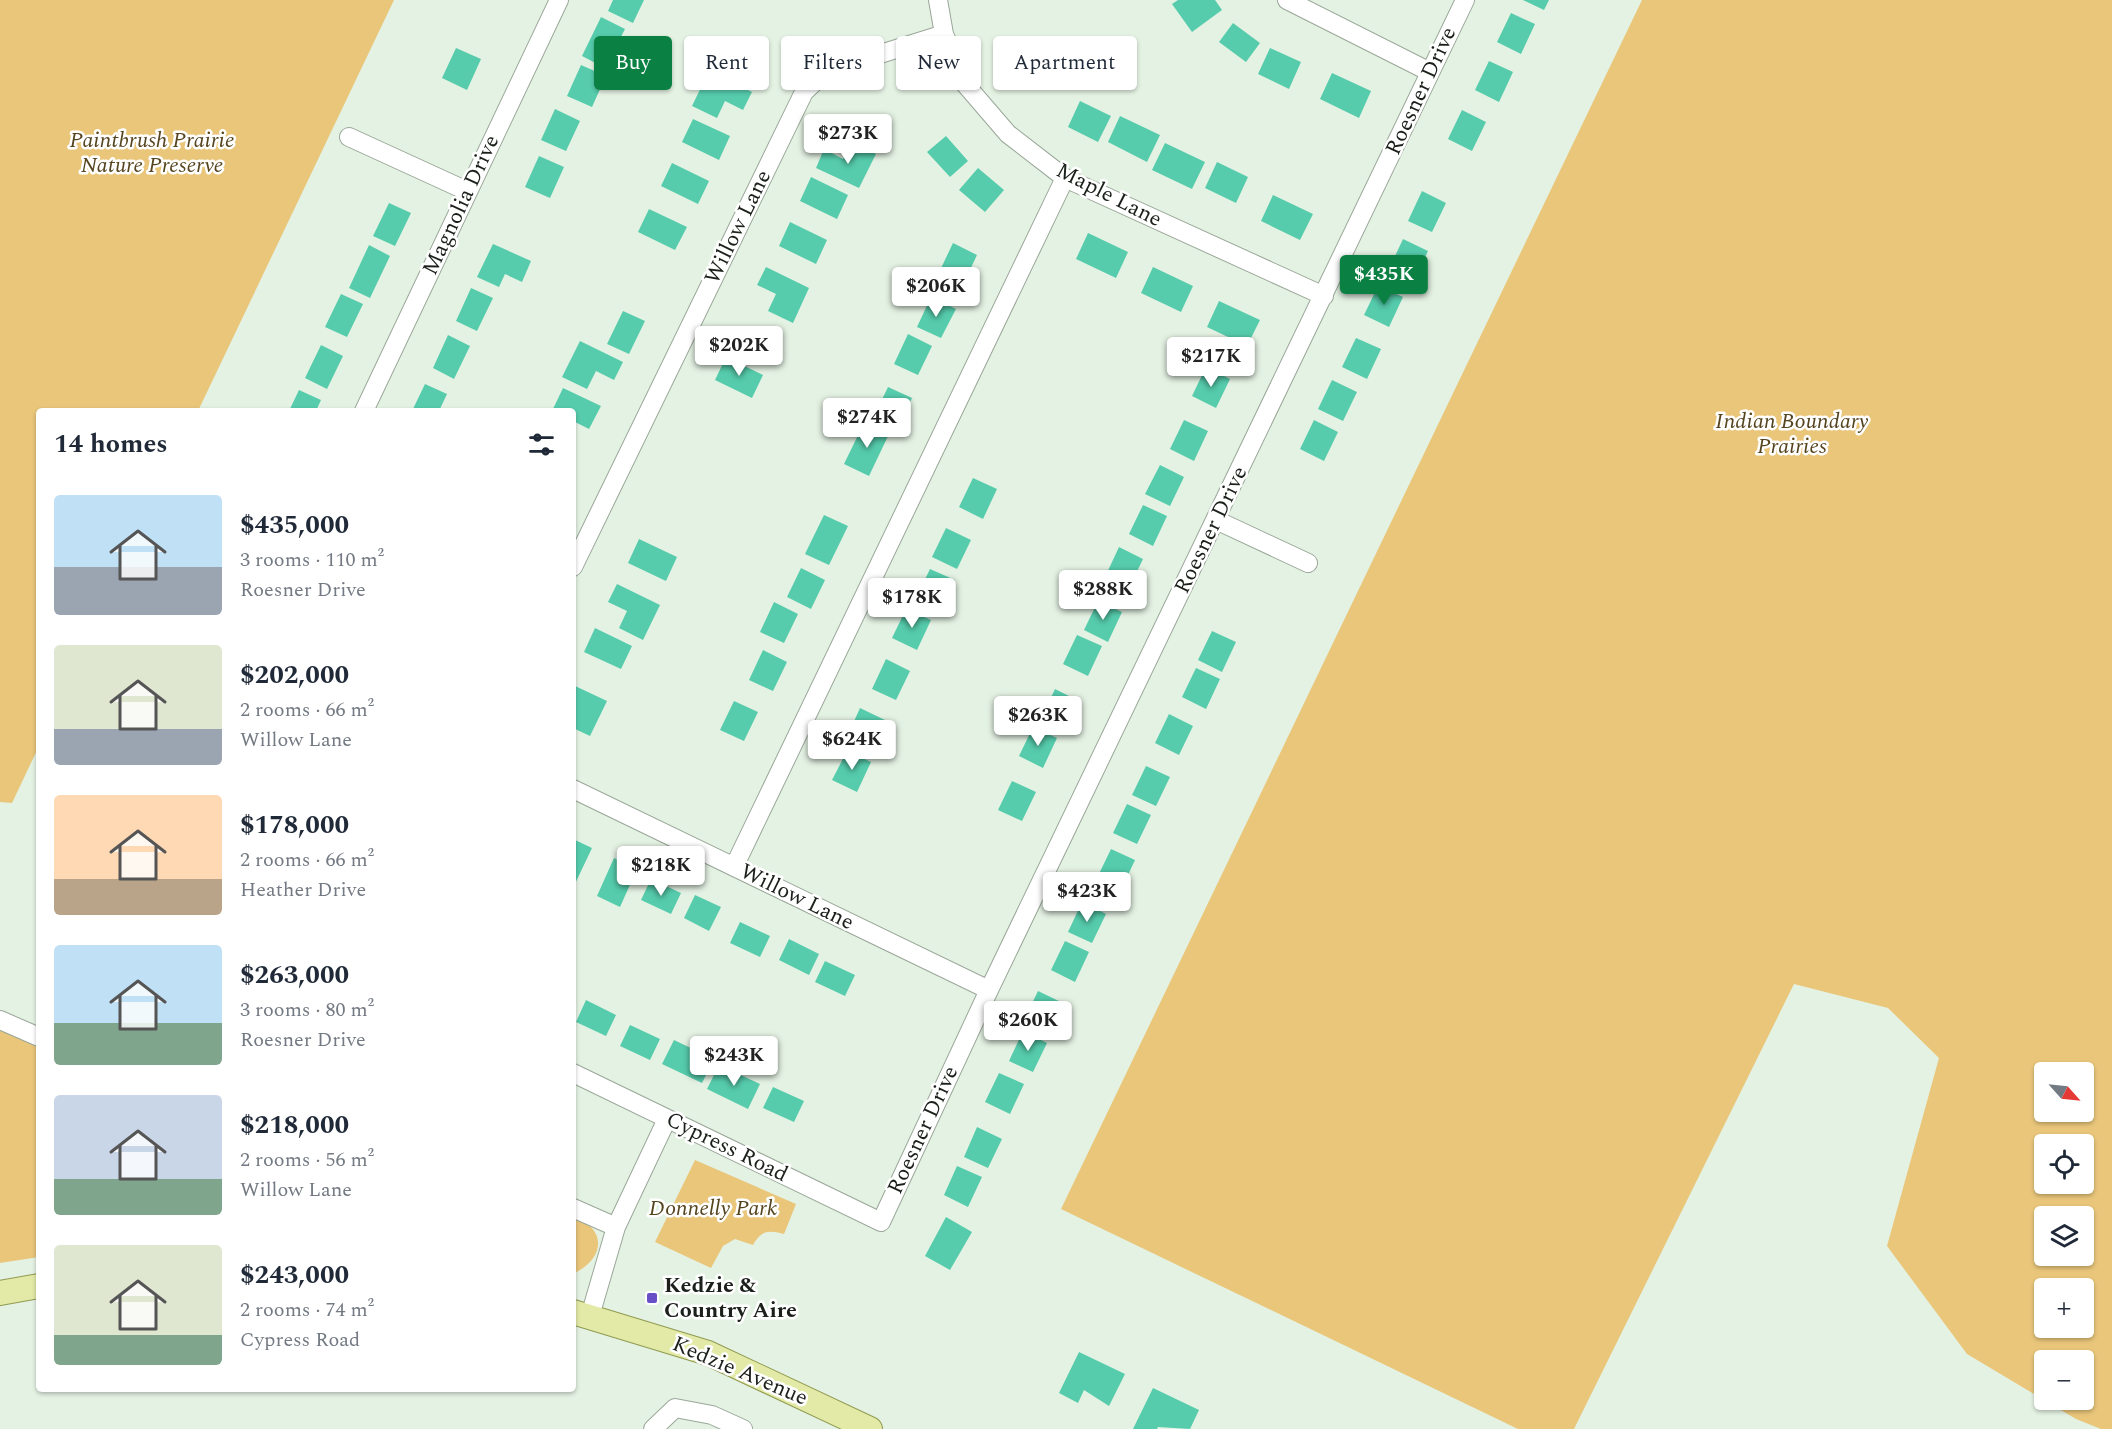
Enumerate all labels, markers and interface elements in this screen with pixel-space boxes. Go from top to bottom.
street label: Roesner Drive [1377,21,1465,161]
chip: Buy [594,36,672,90]
chip: Rent [684,36,769,90]
chip: Filters [781,36,884,90]
chip: New [896,36,981,90]
chip: Apartment [993,36,1137,90]
pin: $273K [806,114,890,165]
text: $273K [818,118,878,148]
park label: Paintbrush Prairie Nature Preserve [69,124,235,182]
street label: Magnolia Drive [414,129,508,281]
street label: Maple Lane [1050,154,1168,236]
street label: Willow Lane [696,164,780,290]
pin: $435K [1342,255,1426,306]
text: $435K [1354,259,1414,289]
pin: $206K [894,267,978,318]
text: $206K [906,271,966,301]
pin: $202K [697,326,781,377]
text: $202K [709,330,769,360]
pin: $217K [1169,337,1253,388]
text: $217K [1181,341,1241,371]
pin: $274K [825,398,909,449]
text: $274K [837,402,897,432]
park label: Indian Boundary Prairies [1716,405,1869,463]
text: 14 homes [54,424,168,464]
icon: filters [525,428,558,461]
street label: Roesner Drive [1166,461,1256,599]
text: $435,000 [240,505,349,545]
icon: home [102,519,174,591]
text: 3 rooms · 110 m² [240,545,384,575]
pin: $288K [1061,570,1145,621]
text: $288K [1073,574,1133,604]
text: Roesner Drive [240,575,366,605]
pin: $178K [870,578,954,629]
text: $178K [882,582,942,612]
text: $202,000 [240,655,349,695]
icon: home [102,669,174,741]
text: 2 rooms · 66 m² [240,695,374,725]
pin: $263K [996,696,1080,747]
text: $263K [1008,700,1068,730]
pin: $624K [810,720,894,771]
text: $624K [822,724,882,754]
text: Willow Lane [240,725,352,755]
text: $178,000 [240,805,349,845]
icon: home [102,819,174,891]
text: 2 rooms · 66 m² [240,845,374,875]
pin: $218K [619,846,703,897]
text: $218K [631,850,691,880]
street label: Willow Lane [734,855,860,939]
pin: $423K [1045,872,1129,923]
text: Heather Drive [240,875,366,905]
text: $423K [1057,876,1117,906]
text: $263,000 [240,955,349,995]
icon: home [102,969,174,1041]
text: 3 rooms · 80 m² [240,995,374,1025]
pin: $260K [986,1001,1070,1052]
text: $260K [998,1005,1058,1035]
text: Roesner Drive [240,1025,366,1055]
pin: $243K [692,1036,776,1087]
text: $243K [704,1040,764,1070]
street label: Roesner Drive [879,1060,967,1200]
north arrow [2034,1062,2094,1122]
map controls [2034,1062,2094,1410]
street label: Cypress Road [660,1103,794,1191]
text: $218,000 [240,1105,349,1145]
icon: home [102,1119,174,1191]
button: locate [2034,1134,2094,1194]
text: 2 rooms · 56 m² [240,1145,374,1175]
text: Willow Lane [240,1175,352,1205]
park label: Donnelly Park [649,1192,777,1225]
button: layers [2034,1206,2094,1266]
text: $243,000 [240,1255,349,1295]
icon: home [102,1269,174,1341]
place label: Kedzie & Country Aire [664,1269,797,1327]
button: + [2034,1278,2094,1338]
marker: Kedzie & Country Aire [645,1291,659,1305]
text: 2 rooms · 74 m² [240,1295,374,1325]
text: Cypress Road [240,1325,360,1355]
street label: Kedzie Avenue [667,1328,813,1414]
button: − [2034,1350,2094,1410]

